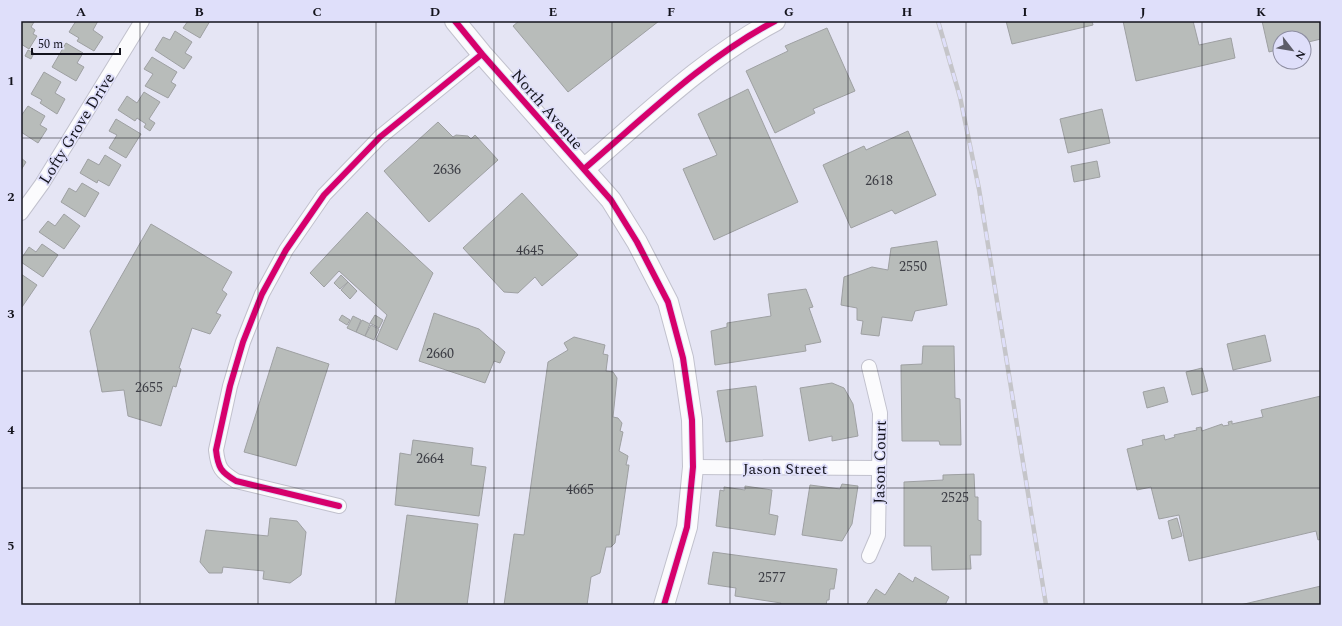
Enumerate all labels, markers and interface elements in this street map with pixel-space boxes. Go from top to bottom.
text: A [76,2,86,22]
text: B [194,2,204,22]
text: C [312,2,322,22]
text: D [430,2,440,22]
text: E [549,2,558,22]
text: F [667,2,675,22]
text: G [784,2,794,22]
text: H [902,2,913,22]
text: I [1022,2,1028,22]
text: J [1140,2,1146,22]
text: K [1256,2,1266,22]
scale bar [32,30,120,56]
north arrow [1272,30,1312,70]
text: 50 m [38,35,63,54]
text: N [1291,47,1310,63]
street label: North Avenue [506,64,589,155]
street label: Lofty Grove Drive [33,68,121,189]
text: 1 [7,71,15,91]
house number: 2636 [433,159,461,180]
house number: 2618 [865,170,893,191]
text: 2 [7,187,15,207]
house number: 4645 [516,240,544,261]
house number: 2550 [899,256,927,277]
text: 3 [7,304,15,324]
house number: 2660 [426,343,454,364]
house number: 2655 [135,377,163,398]
text: 4 [7,420,15,440]
street label: Jason Court [867,420,893,504]
house number: 2664 [416,448,444,469]
street label: Jason Street [743,457,828,481]
house number: 4665 [566,479,594,500]
house number: 2525 [941,487,969,508]
text: 5 [7,536,15,556]
house number: 2577 [758,567,786,588]

